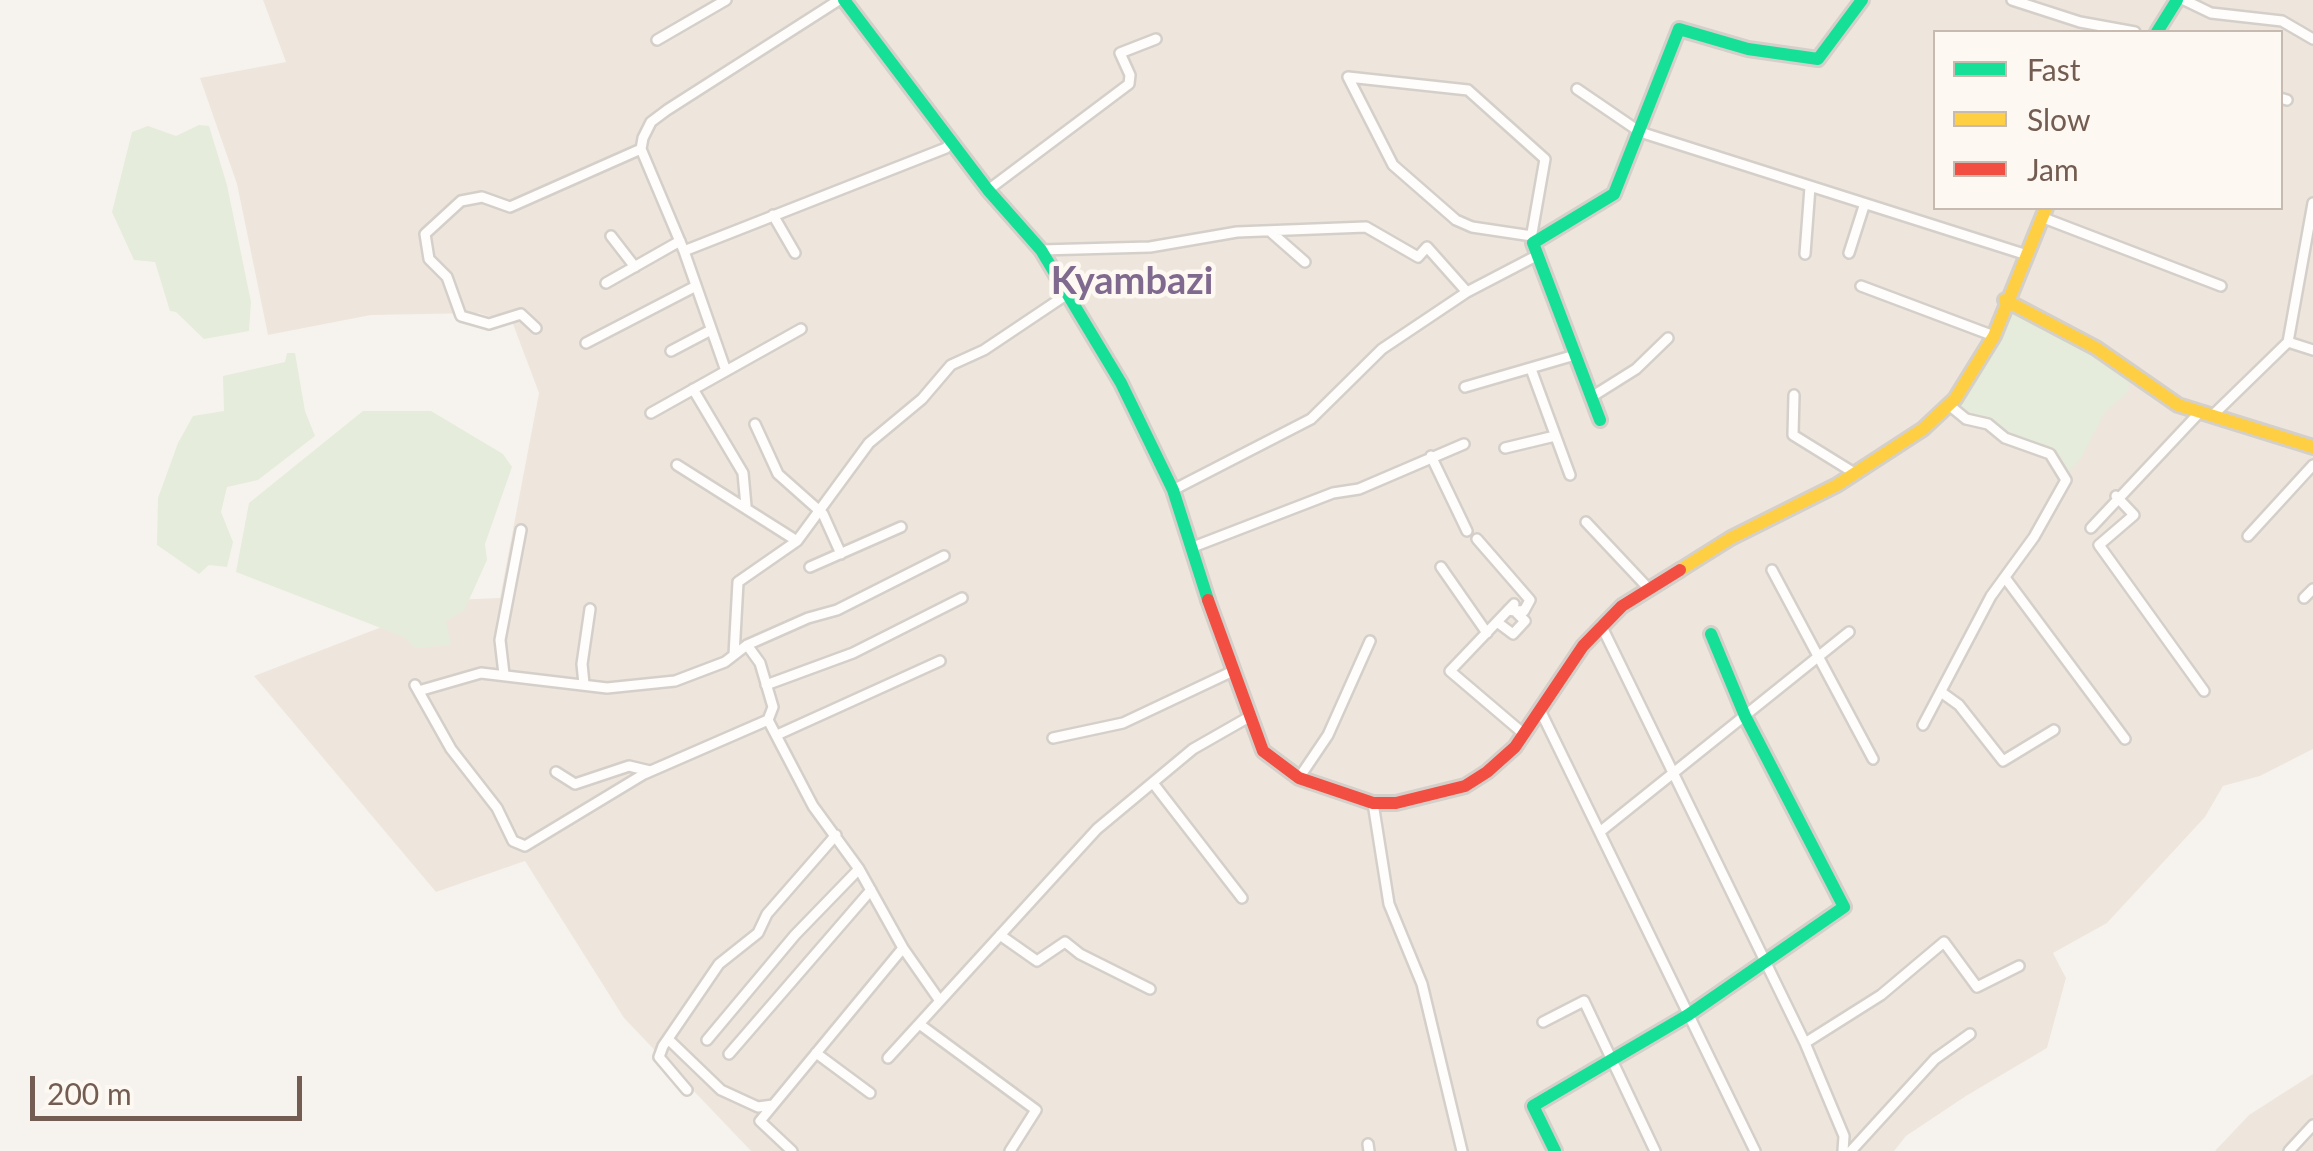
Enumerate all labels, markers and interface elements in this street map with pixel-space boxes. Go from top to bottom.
legend [1933,30,2283,210]
text: Fast [2027,51,2081,87]
text: Slow [2027,101,2090,137]
text: Jam [2027,151,2079,187]
district label: Kyambazi [1051,259,1213,305]
scale bar [35,1056,308,1118]
text: 200 m [47,1075,132,1111]

